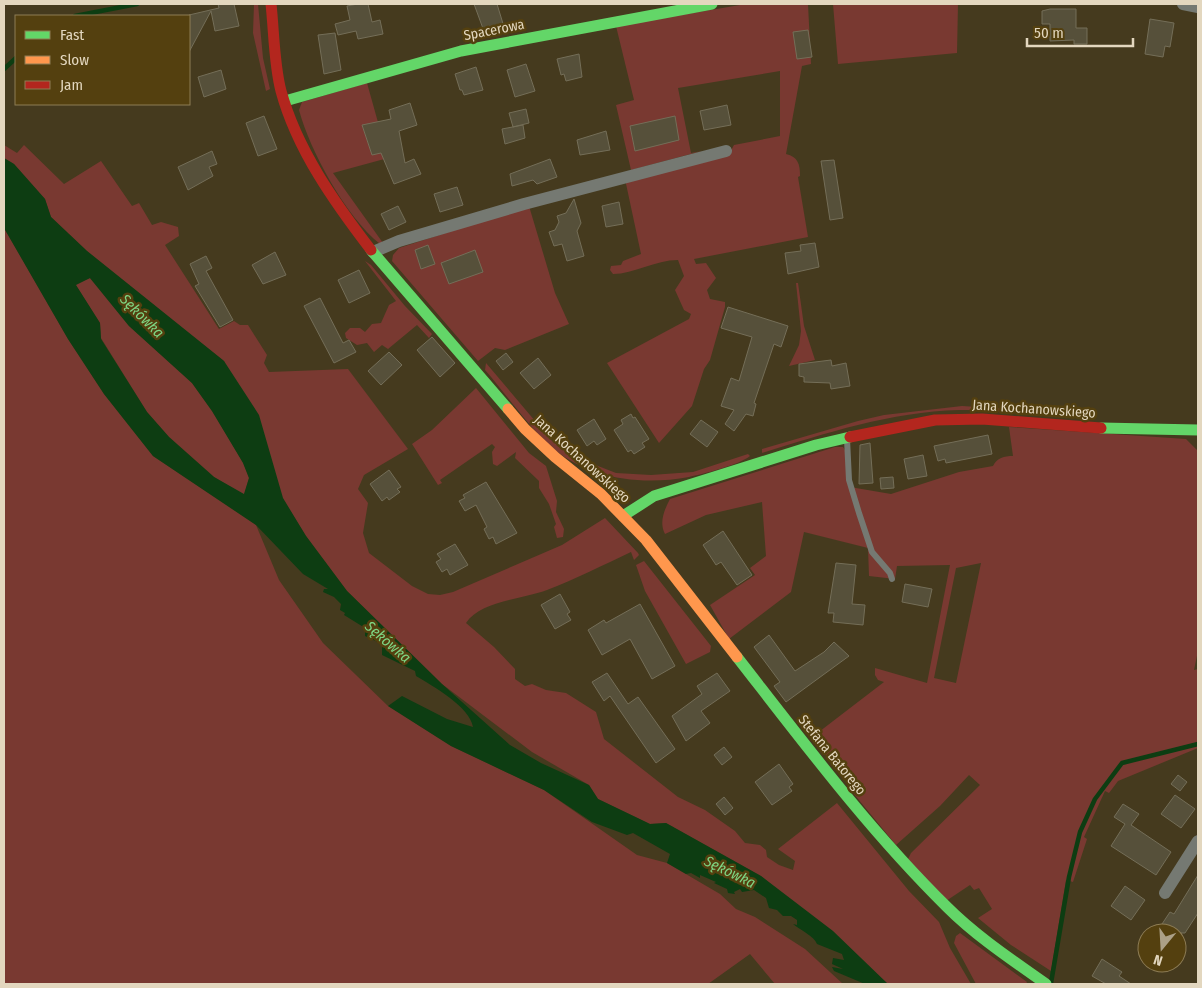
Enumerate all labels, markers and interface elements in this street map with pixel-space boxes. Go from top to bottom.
legend [15,15,190,105]
scale bar [1027,15,1133,47]
street label: Spacerowa [462,16,526,44]
text: 50 m [1034,24,1064,42]
text: Fast [60,26,84,44]
text: Slow [60,51,89,69]
text: Jam [60,76,83,94]
water label: Sękówka [116,290,168,342]
street label: Jana Kochanowskiego [972,396,1096,422]
street label: Jana Kochanowskiego [530,411,634,507]
water label: Sękówka [361,617,415,667]
street label: Stefana Batorego [795,712,869,798]
water label: Sękówka [701,851,759,892]
north arrow [1137,923,1187,973]
text: N [1152,951,1165,969]

